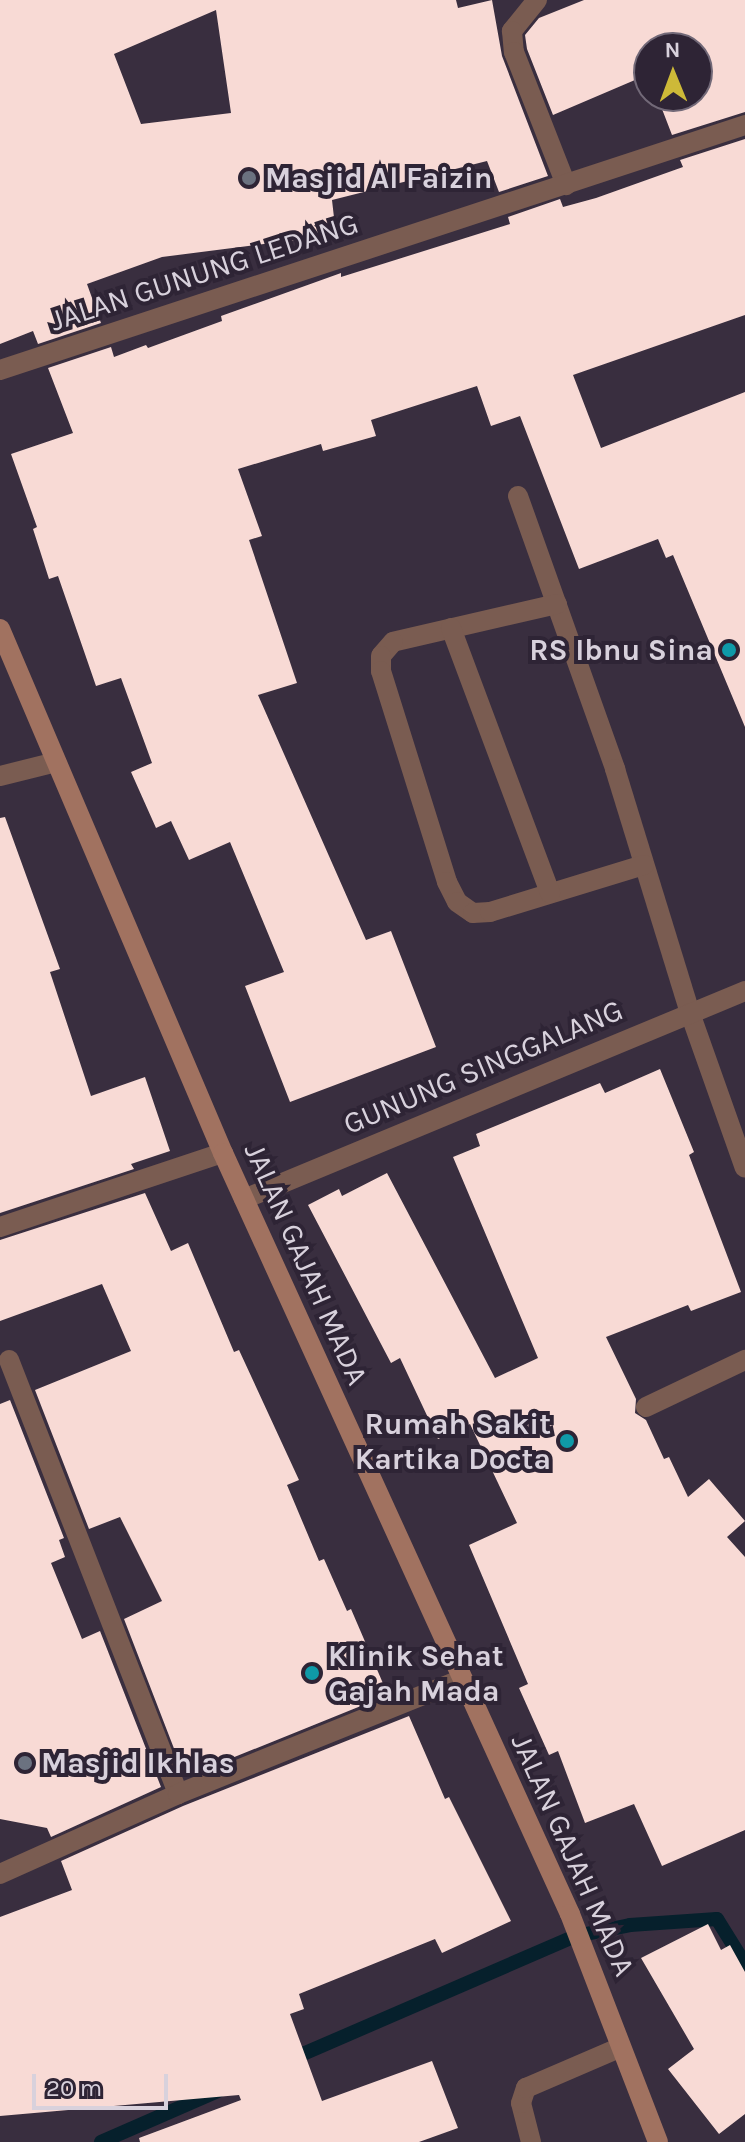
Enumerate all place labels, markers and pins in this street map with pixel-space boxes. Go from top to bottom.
place label: Masjid Al Faizin [265,160,492,196]
marker: Masjid Al Faizin [240,169,258,187]
place label: RS Ibnu Sina [529,632,713,668]
marker: RS Ibnu Sina [720,641,738,659]
place label: Rumah Sakit Kartika Docta [355,1406,551,1476]
marker: Rumah Sakit Kartika Docta [558,1432,576,1450]
place label: Klinik Sehat Gajah Mada [328,1638,504,1708]
marker: Klinik Sehat Gajah Mada [303,1664,321,1682]
place label: Masjid Ikhlas [41,1745,235,1781]
marker: Masjid Ikhlas [16,1754,34,1772]

